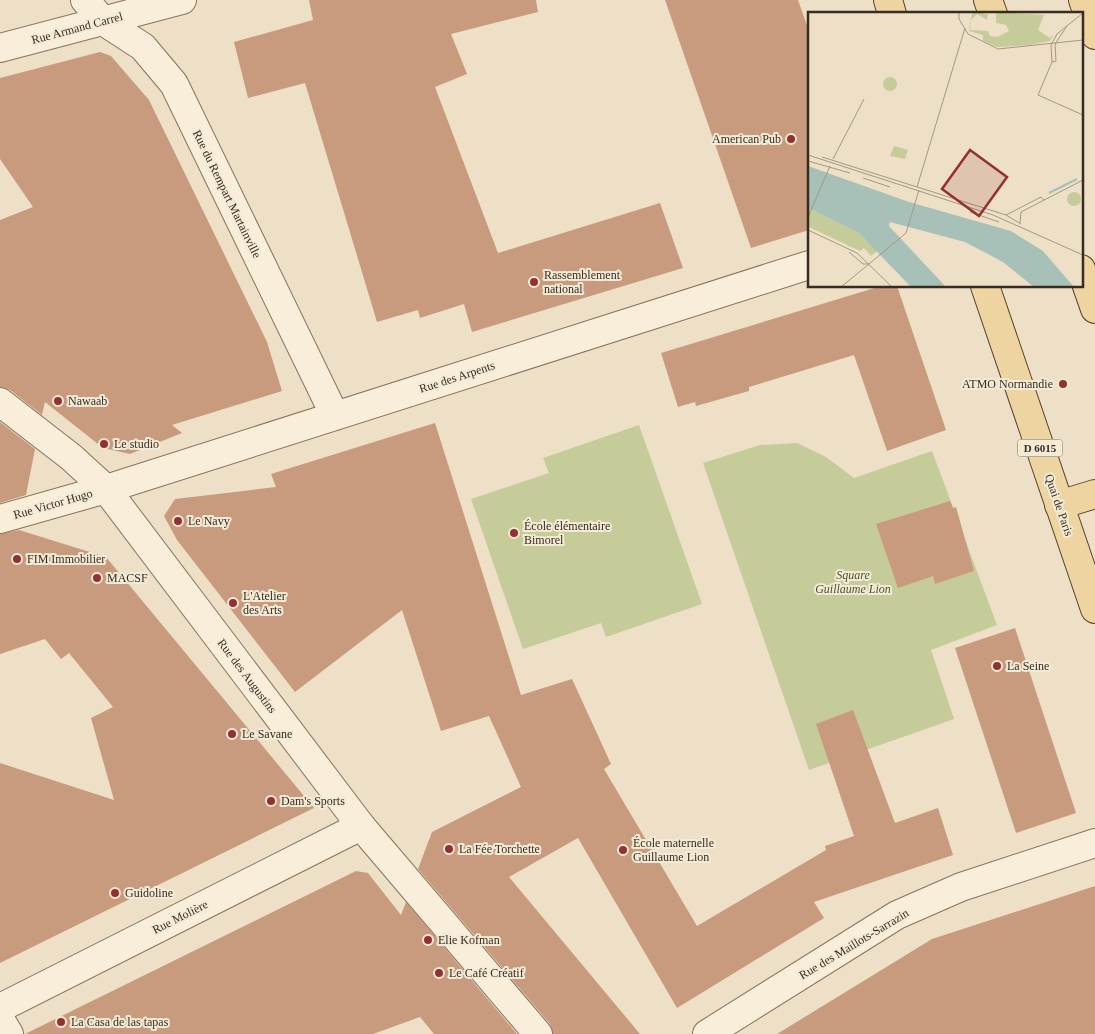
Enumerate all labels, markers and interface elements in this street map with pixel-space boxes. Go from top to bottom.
street label: Rue Armand Carrel [30,9,125,47]
inset map [808,12,1082,288]
street label: Rue du Rempart Martainville [190,128,264,260]
place label: American Pub [712,132,781,146]
marker: American Pub [785,133,797,145]
place label: Rassemblement national [544,268,621,296]
marker: Rassemblement national [528,276,540,288]
street label: Rue des Arpents [417,358,497,396]
place label: ATMO Normandie [962,377,1053,391]
marker: ATMO Normandie [1057,378,1069,390]
place label: Nawaab [68,394,107,408]
marker: Nawaab [52,395,64,407]
place label: Le studio [114,437,159,451]
marker: Le studio [98,438,110,450]
road number: D 6015 [1018,439,1062,456]
street label: Quai de Paris [1042,472,1076,538]
street label: Rue Victor Hugo [12,486,94,522]
place label: Le Navy [188,514,230,528]
marker: Le Navy [172,515,184,527]
place label: École élémentaire Bimorel [524,519,610,547]
marker: École élémentaire Bimorel [508,527,520,539]
place label: FIM Immobilier [27,552,105,566]
marker: FIM Immobilier [11,553,23,565]
park label: Square Guillaume Lion [815,568,891,596]
place label: MACSF [107,571,148,585]
marker: MACSF [91,572,103,584]
place label: L'Atelier des Arts [243,589,286,617]
marker: L'Atelier des Arts [227,597,239,609]
street label: Rue des Augustins [215,636,280,716]
place label: La Seine [1007,659,1049,673]
marker: La Seine [991,660,1003,672]
place label: Le Savane [242,727,292,741]
marker: Le Savane [226,728,238,740]
place label: Dam's Sports [281,794,345,808]
marker: Dam's Sports [265,795,277,807]
place label: École maternelle Guillaume Lion [633,836,714,864]
place label: La Fée Torchette [459,842,540,856]
marker: La Fée Torchette [443,843,455,855]
marker: École maternelle Guillaume Lion [617,844,629,856]
place label: Guidoline [125,886,173,900]
marker: Guidoline [109,887,121,899]
street label: Rue Molière [150,897,210,937]
street label: Rue des Maillots-Sarrazin [797,906,911,982]
place label: Elie Kofman [438,933,500,947]
marker: Elie Kofman [422,934,434,946]
place label: Le Café Créatif [449,966,524,980]
marker: Le Café Créatif [433,967,445,979]
place label: La Casa de las tapas [71,1015,169,1029]
marker: La Casa de las tapas [55,1016,67,1028]

